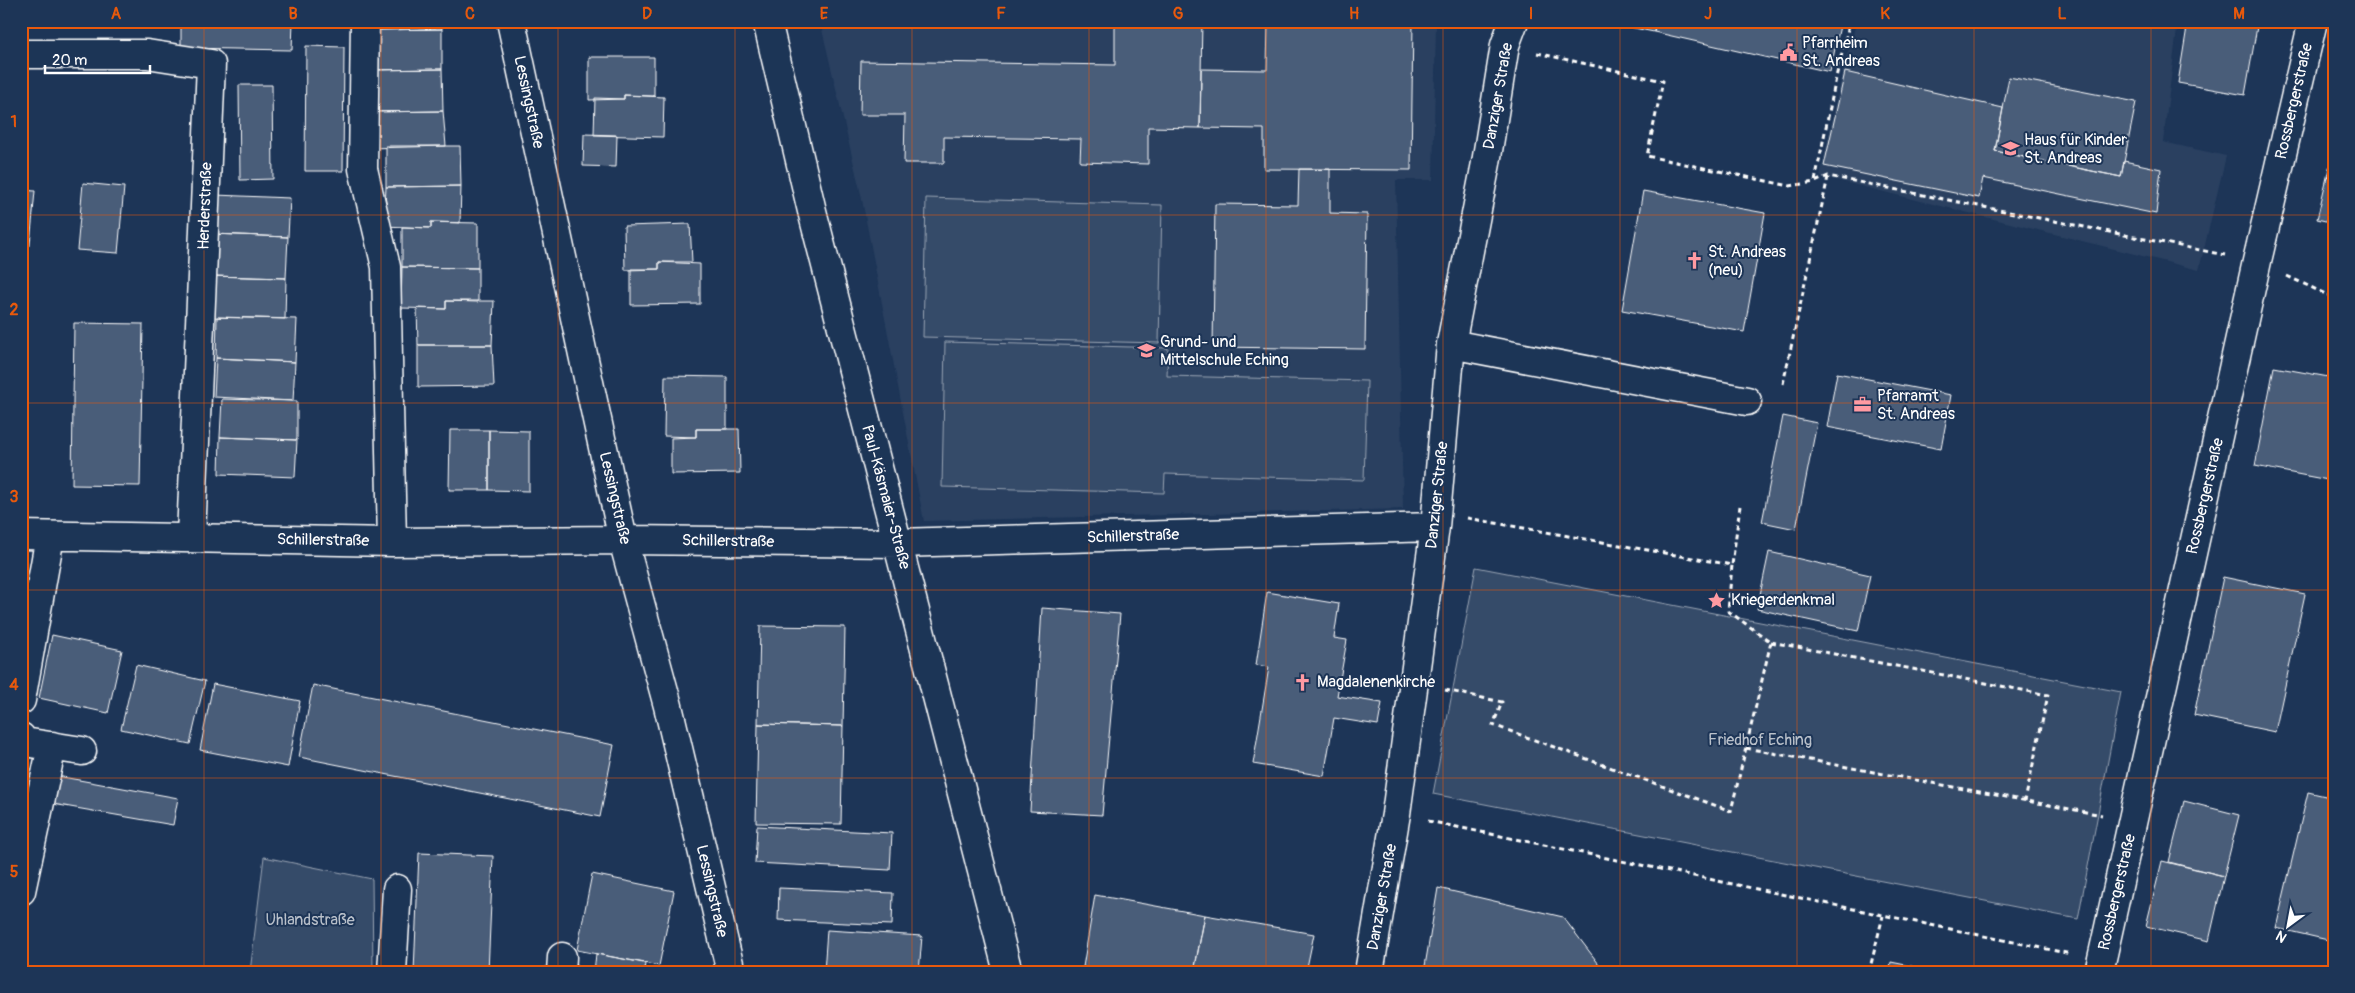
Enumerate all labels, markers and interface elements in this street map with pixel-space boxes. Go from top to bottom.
text: A [111,4,122,24]
text: B [288,4,298,24]
text: C [465,4,475,24]
text: D [642,4,652,24]
text: E [820,4,829,24]
text: F [996,4,1006,24]
text: G [1173,4,1184,24]
text: H [1349,4,1359,24]
text: I [1529,4,1533,24]
text: J [1704,4,1712,24]
text: K [1880,4,1890,24]
text: L [2057,4,2067,24]
text: M [2233,4,2245,24]
place label: Pfarrheim St. Andreas [1802,33,1880,71]
street label: Danziger Straße [1479,41,1517,151]
street label: Rossbergerstraße [2271,41,2317,161]
scale bar [45,42,150,74]
public building icon: Pfarrheim St. Andreas [1778,42,1798,62]
text: 20 m [52,51,87,70]
street label: Lessingstraße [509,54,549,150]
text: 1 [11,112,17,132]
place label: Haus für Kinder St. Andreas [2024,130,2127,168]
school or university icon: Haus für Kinder St. Andreas [2000,139,2020,159]
street label: Herderstraße [193,162,217,250]
place label: St. Andreas (neu) [1708,242,1786,280]
church icon: St. Andreas (neu) [1684,251,1704,271]
text: 2 [10,300,19,320]
place label: Grund- und Mittelschule Eching [1160,332,1289,370]
school or university icon: Grund- und Mittelschule Eching [1136,341,1156,361]
place label: Pfarramt St. Andreas [1877,386,1955,424]
office icon: Pfarramt St. Andreas [1853,395,1873,415]
street label: Paul-Käsmaier-Straße [857,423,915,572]
street label: Rossbergerstraße [2182,436,2228,556]
street label: Danziger Straße [1421,440,1453,550]
street label: Lessingstraße [595,450,635,546]
text: 3 [10,487,19,507]
street label: Schillerstraße [1086,524,1180,548]
street label: Schillerstraße [277,529,370,551]
street label: Schillerstraße [682,530,775,552]
place icon: Kriegerdenkmal [1707,590,1727,610]
place label: Kriegerdenkmal [1731,590,1835,610]
church icon: Magdalenenkirche [1293,672,1313,692]
place label: Magdalenenkirche [1317,672,1435,692]
text: 4 [9,675,19,695]
park label: Friedhof Eching [1708,730,1812,750]
street label: Rossbergerstraße [2094,832,2140,952]
street label: Danziger Straße [1363,842,1401,952]
street label: Lessingstraße [692,843,732,939]
text: 5 [10,862,19,882]
north arrow [2262,900,2312,950]
park label: Uhlandstraße [265,910,355,930]
text: N [2273,927,2290,946]

